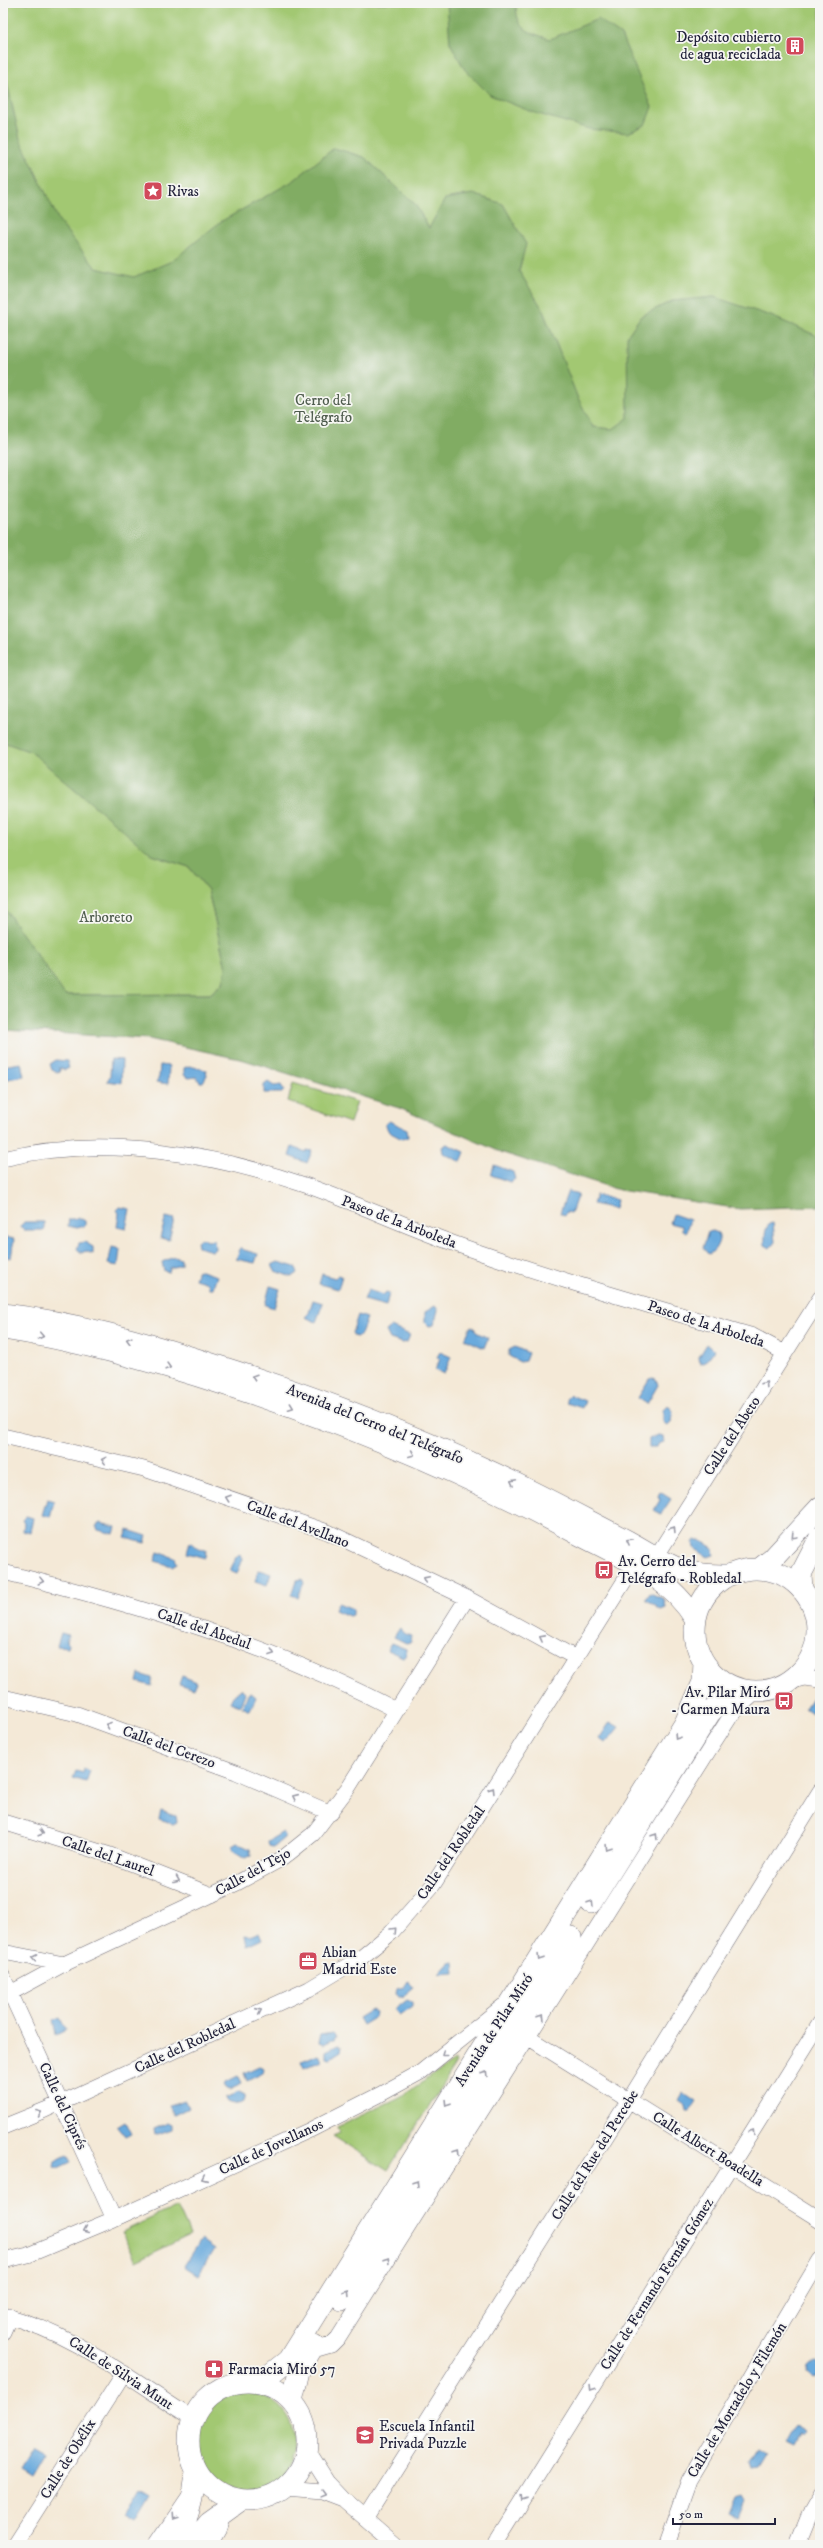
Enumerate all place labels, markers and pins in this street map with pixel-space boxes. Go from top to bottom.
place label: Depósito cubierto de agua reciclada [676,28,782,64]
building icon: Depósito cubierto de agua reciclada [784,35,806,57]
place icon: Rivas [142,180,164,202]
place label: Rivas [167,182,199,201]
place label: Av. Cerro del Telégrafo - Robledal [618,1552,742,1588]
bus stop icon: Av. Cerro del Telégrafo - Robledal [593,1559,615,1581]
place label: Av. Pilar Miró - Carmen Maura [671,1683,771,1719]
bus stop icon: Av. Pilar Miró - Carmen Maura [773,1690,795,1712]
place label: Abian Madrid Este [322,1943,396,1979]
office icon: Abian Madrid Este [297,1950,319,1972]
pharmacy icon: Farmacia Miró 57 [203,2358,225,2380]
place label: Farmacia Miró 57 [228,2360,335,2379]
place label: Escuela Infantil Privada Puzzle [379,2417,475,2453]
school or university icon: Escuela Infantil Privada Puzzle [354,2424,376,2446]

